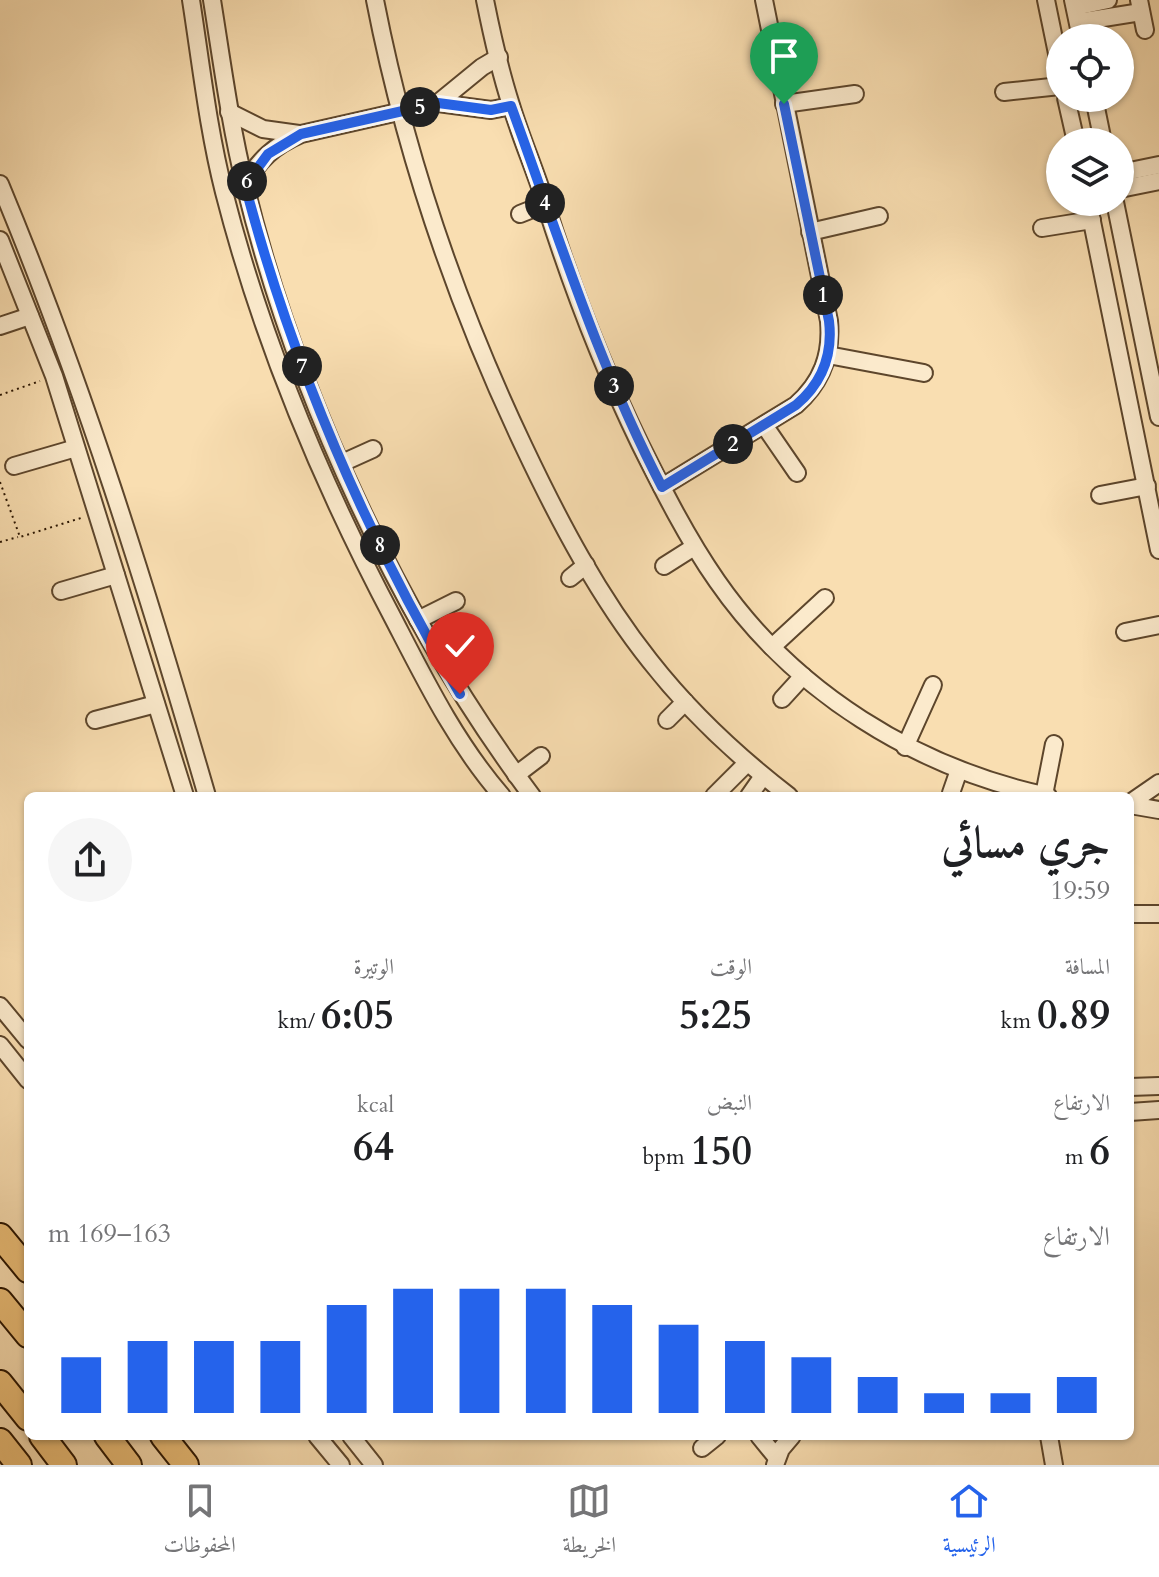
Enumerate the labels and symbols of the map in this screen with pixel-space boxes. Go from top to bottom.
pin [750,22,818,104]
pin: 5 [400,87,440,127]
pin: 6 [227,161,267,201]
pin: 4 [525,183,565,223]
pin: 1 [803,275,843,315]
pin: 7 [282,346,322,386]
pin: 3 [594,366,634,406]
pin: 2 [713,424,753,464]
pin: 8 [360,525,400,565]
pin [426,612,494,694]

